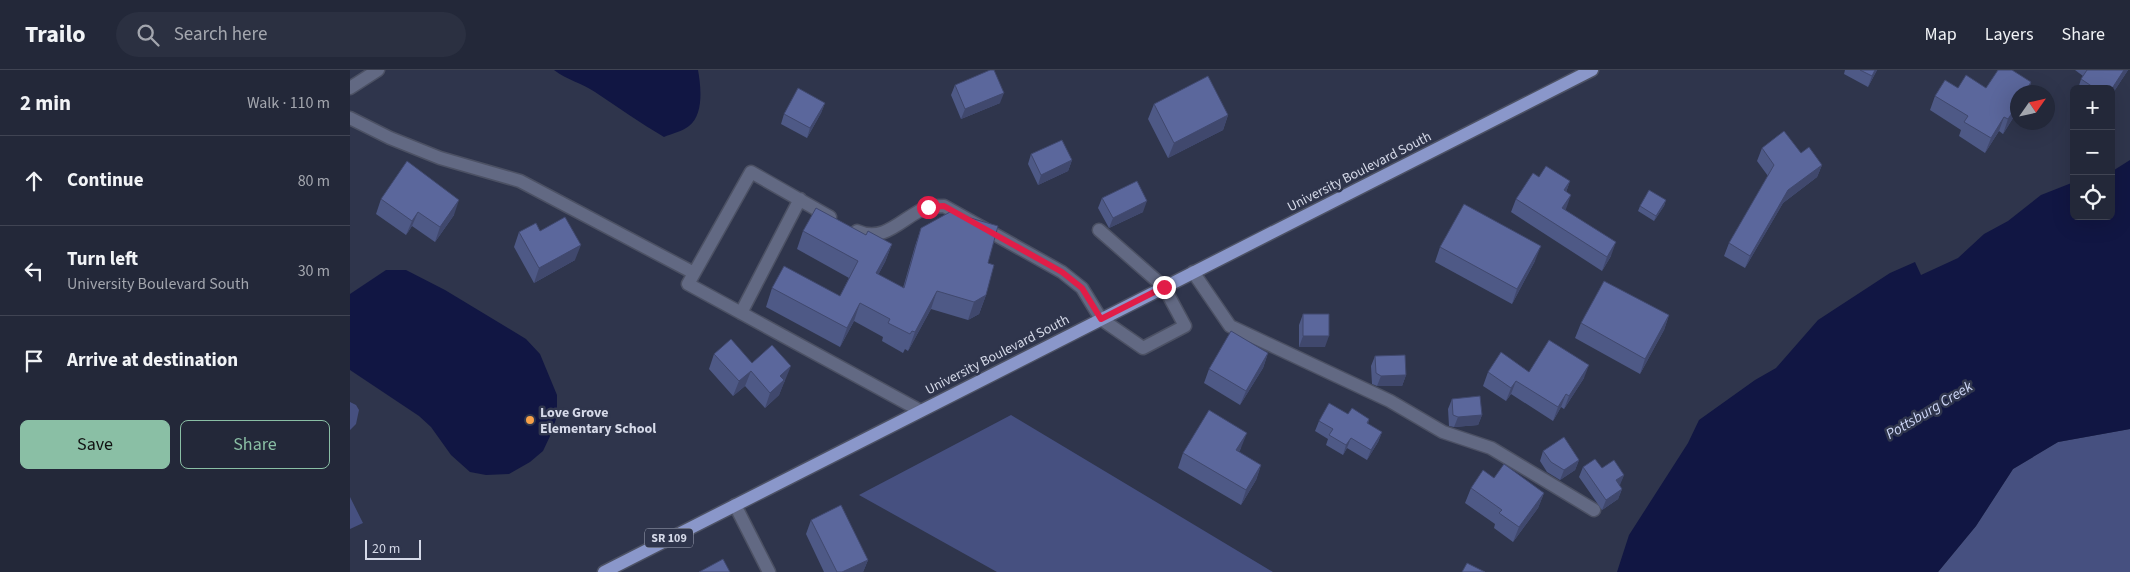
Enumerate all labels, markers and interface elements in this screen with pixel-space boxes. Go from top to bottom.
search box [116,12,466,57]
text: Trailo [25,17,86,52]
icon: search [134,21,162,49]
text: Search here [174,21,267,48]
text: Map [1925,22,1957,47]
text: Layers [1985,22,2034,47]
text: Share [2062,22,2105,47]
north arrow [2010,85,2055,130]
map controls [2070,85,2115,220]
button: + [2070,85,2115,130]
text: 2 min [20,88,71,118]
text: Walk · 110 m [247,92,330,114]
street label: University Boulevard South [1284,127,1435,217]
button: − [2070,130,2115,175]
icon: ahead [20,167,48,195]
text: Continue [67,167,144,194]
text: 80 m [298,170,330,192]
button: locate [2070,175,2115,220]
route start [917,196,940,219]
text: Turn left [67,246,138,273]
icon: left [20,257,48,285]
text: 30 m [298,260,330,282]
text: University Boulevard South [67,273,249,295]
route end [1153,276,1176,299]
street label: University Boulevard South [922,310,1073,400]
icon: arrive [20,347,48,375]
text: Arrive at destination [67,347,238,374]
water label: Pottsburg Creek [1882,376,1977,445]
place label: Love Grove Elementary School [540,403,656,439]
marker: Love Grove Elementary School [524,414,536,426]
button: Save [20,420,170,469]
button: Share [180,420,330,469]
road number: SR 109 [645,528,693,548]
scale bar [365,537,421,560]
text: 20 m [372,539,400,559]

